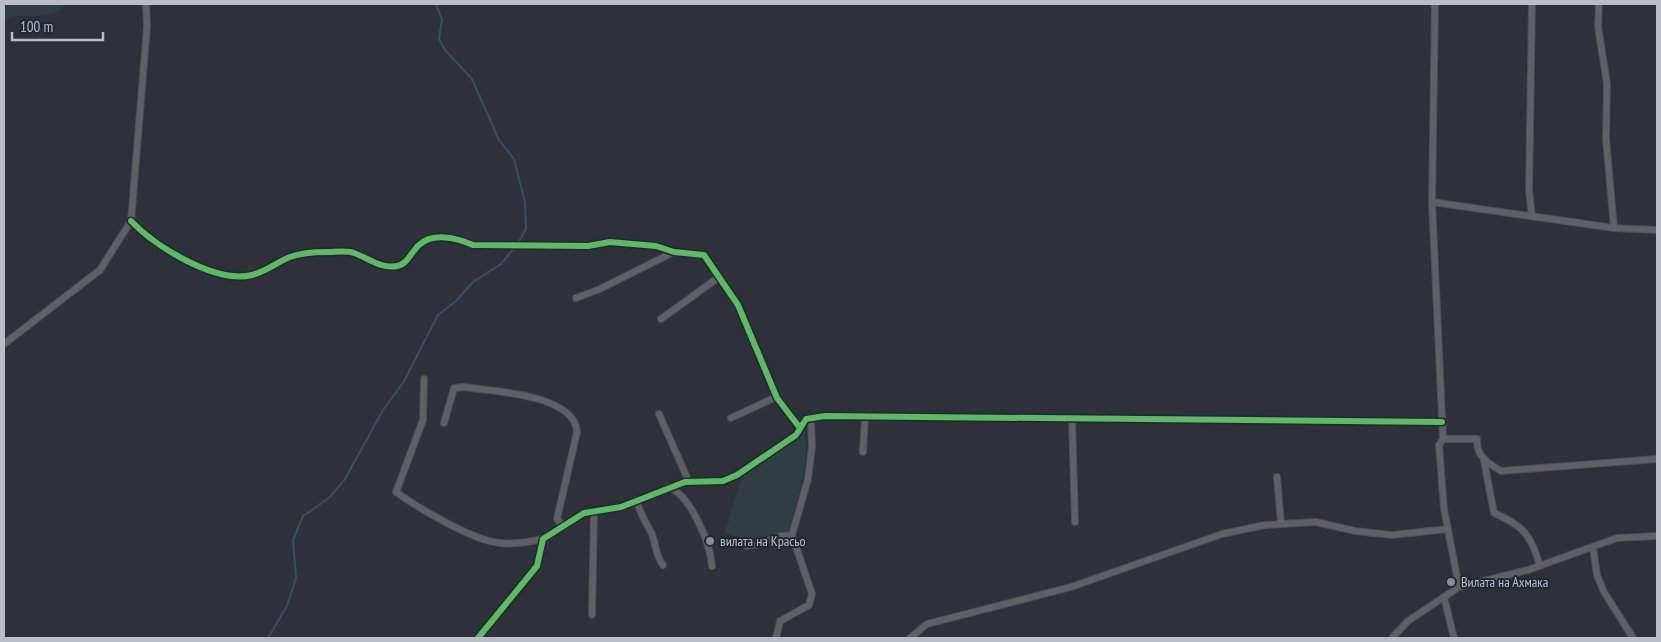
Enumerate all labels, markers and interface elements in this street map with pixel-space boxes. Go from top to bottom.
scale bar [12,10,104,42]
text: 100 m [20,17,53,36]
place label: вилата на Красьо [720,532,806,550]
marker: вилата на Красьо [704,535,716,547]
place label: Вилата на Ахмака [1461,573,1548,591]
marker: Вилата на Ахмака [1445,576,1457,588]

